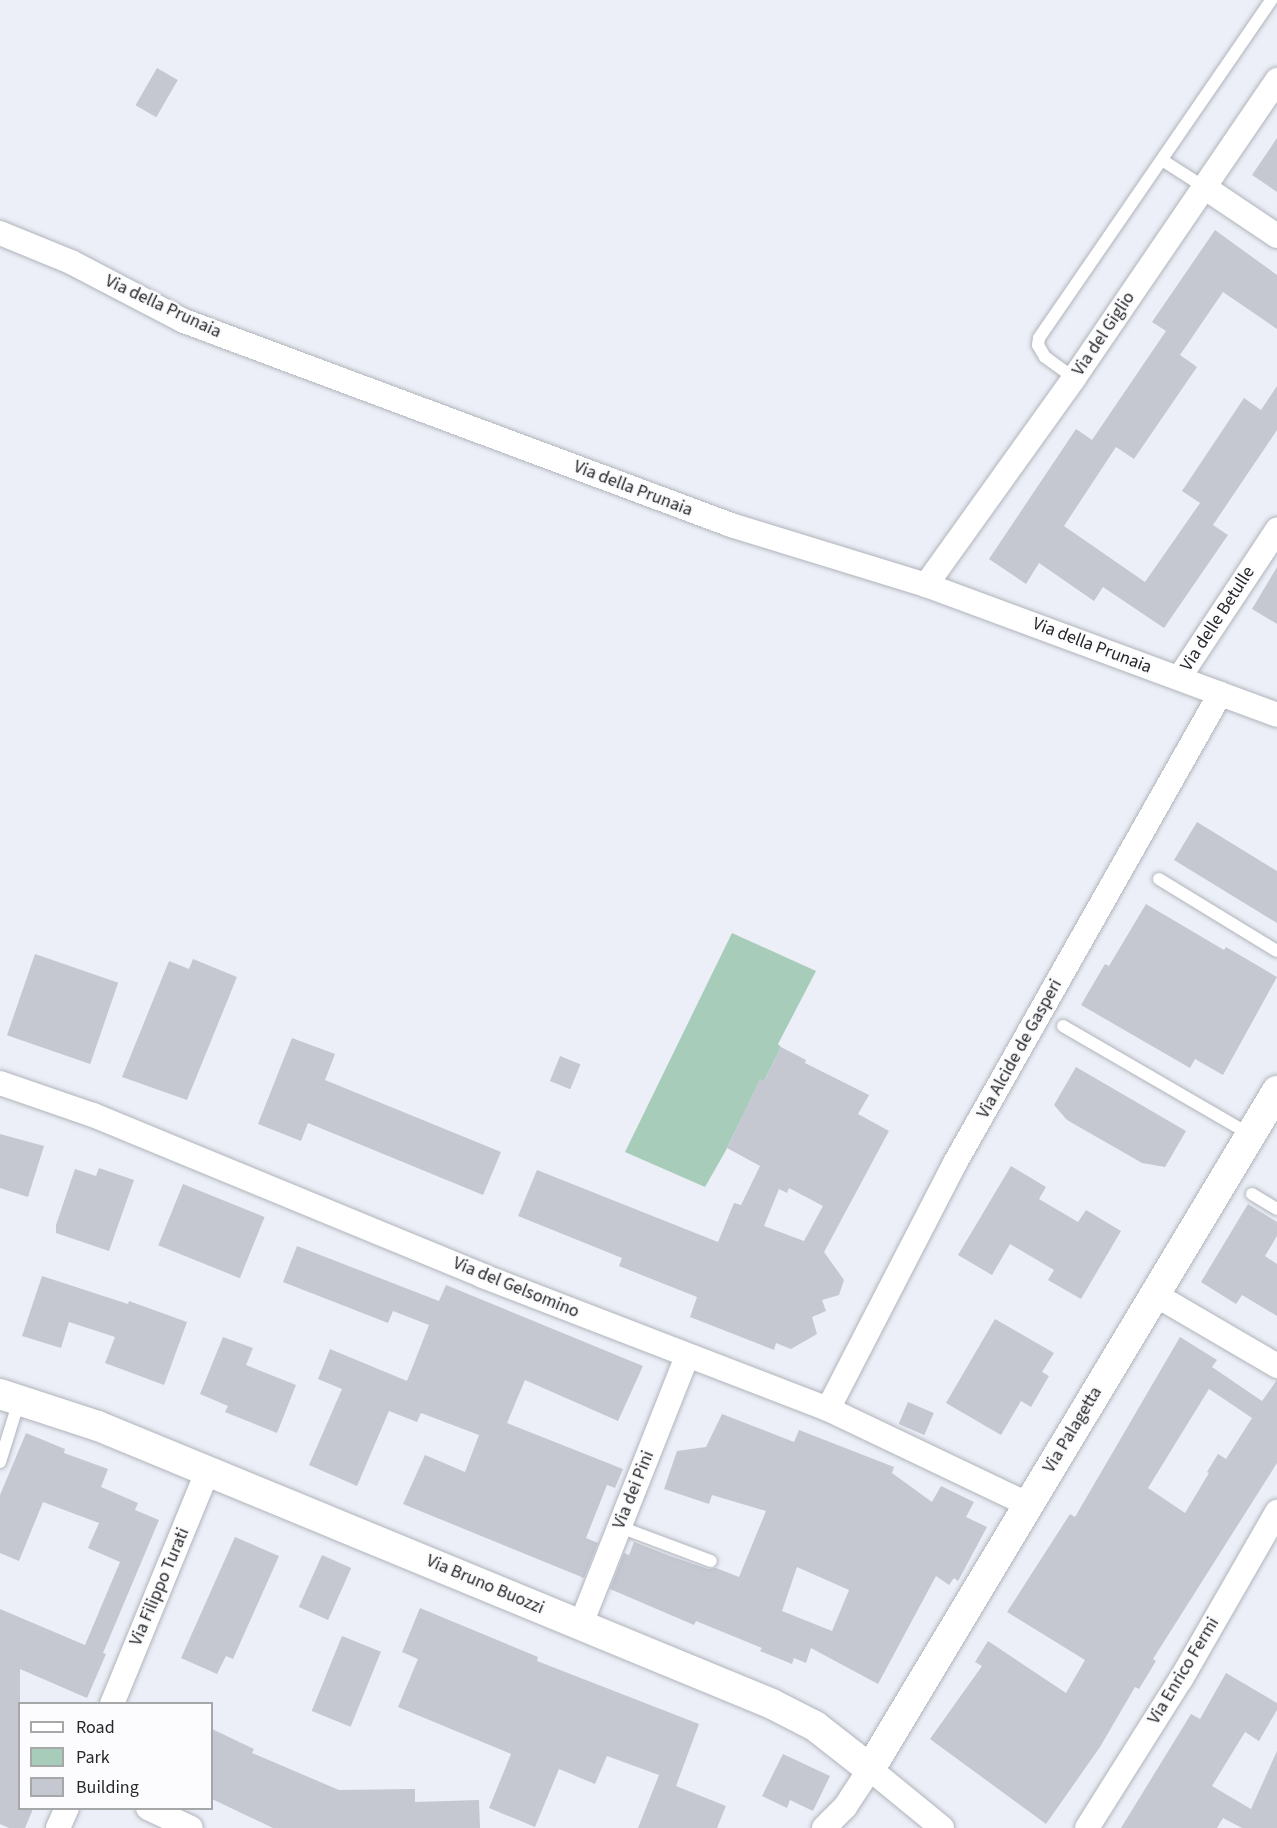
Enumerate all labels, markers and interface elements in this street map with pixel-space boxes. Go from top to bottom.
street label: Via della Prunaia [101,271,225,343]
street label: Via del Giglio [1068,288,1140,380]
street label: Via della Prunaia [570,456,696,522]
street label: Via delle Betulle [1176,563,1260,675]
street label: Via della Prunaia [1029,613,1155,679]
street label: Via Alcide de Gasperi [973,976,1067,1122]
street label: Via del Gelsomino [450,1253,582,1323]
street label: Via Palagetta [1039,1383,1107,1477]
street label: Via dei Pini [609,1448,659,1532]
street label: Via Filippo Turati [125,1525,195,1649]
street label: Via Bruno Buozzi [423,1550,547,1620]
street label: Via Enrico Fermi [1144,1614,1224,1728]
legend [18,1702,213,1810]
text: Road [76,1715,115,1740]
text: Park [76,1745,110,1770]
text: Building [76,1775,139,1800]

